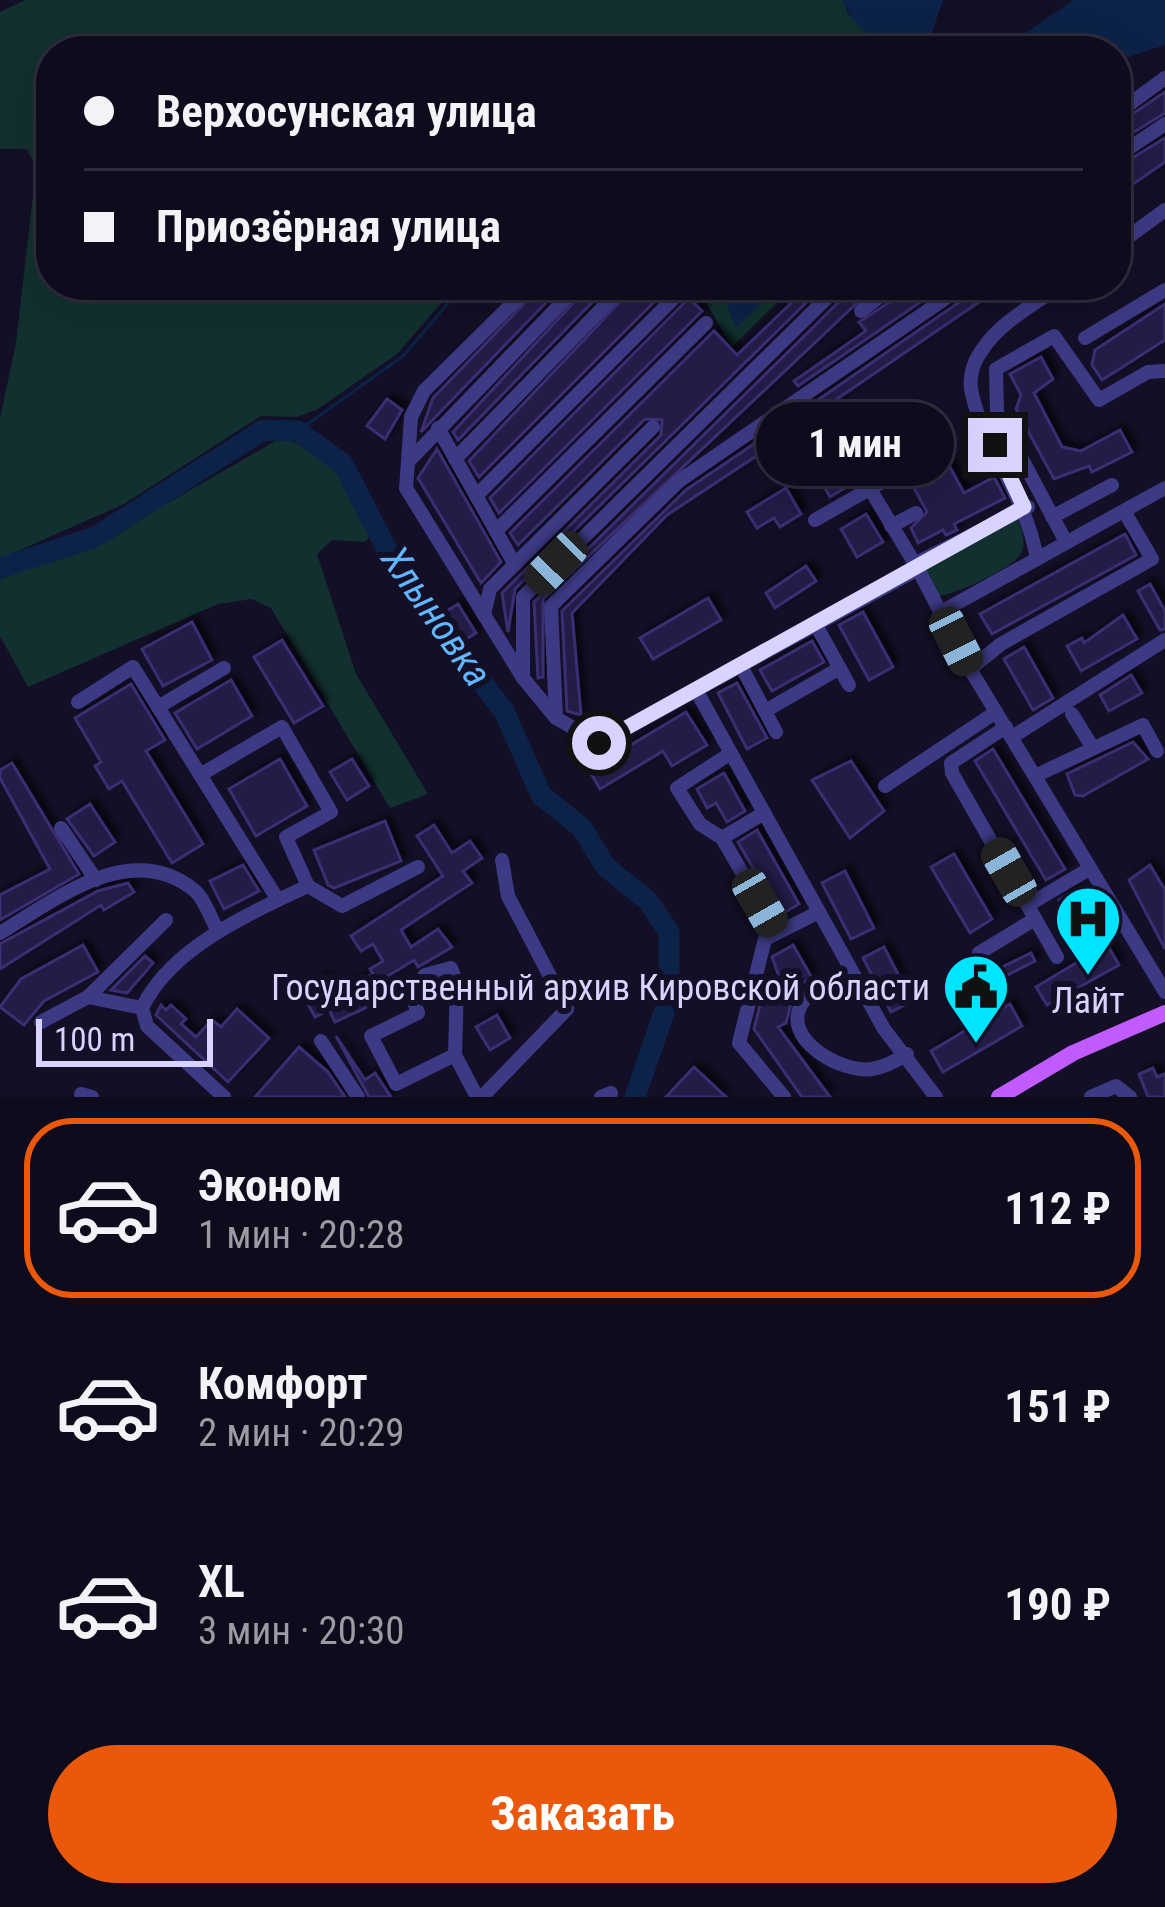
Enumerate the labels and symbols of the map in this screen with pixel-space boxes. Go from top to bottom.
callout: 1 мин [755,403,953,487]
route end [968,418,1022,472]
car [518,525,594,601]
water label: Хлыновка [371,537,501,695]
car [924,601,988,681]
route start [572,716,626,770]
car [975,832,1043,912]
car [726,863,794,943]
hospital icon: Лайт [1053,884,1123,978]
public building icon: Государственный архив Кировской области [941,952,1011,1046]
place label: Государственный архив Кировской области [271,967,930,1009]
place label: Лайт [1051,980,1125,1022]
scale bar [36,1013,213,1066]

